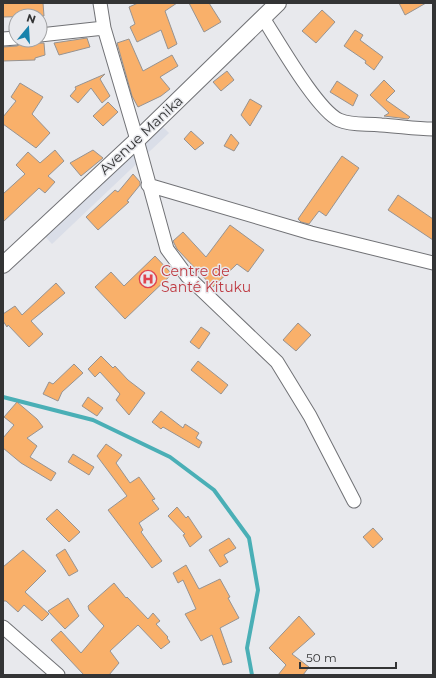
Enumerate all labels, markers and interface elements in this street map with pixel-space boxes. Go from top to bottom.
north arrow [8,8,48,48]
text: N [25,10,37,27]
street label: Avenue Manika [95,92,187,178]
place label: Centre de Santé Kituku [161,262,251,296]
hospital icon: Centre de Santé Kituku [138,269,158,289]
scale bar [300,644,396,670]
text: 50 m [306,650,337,665]

